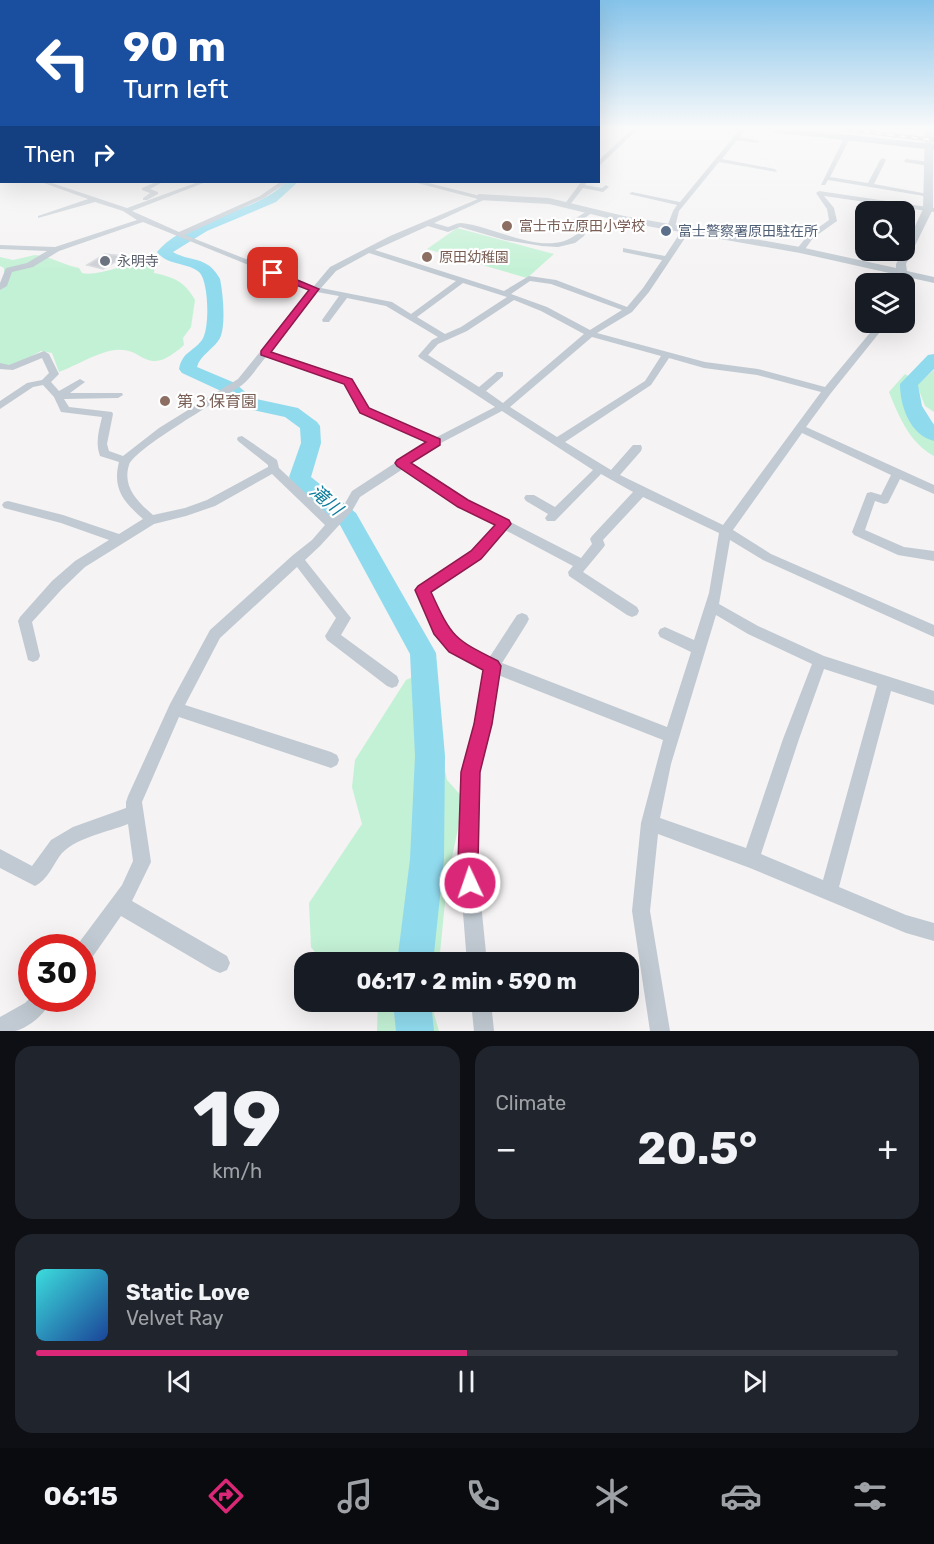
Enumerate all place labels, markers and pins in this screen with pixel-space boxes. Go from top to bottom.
place label: 富士市立原田小学校 [519,218,645,235]
marker: 富士市立原田小学校 [500,219,514,233]
place label: 富士警察署原田駐在所 [678,223,818,240]
marker: 富士警察署原田駐在所 [659,224,673,238]
pin [247,247,298,298]
place label: 原田幼稚園 [439,249,509,266]
marker: 原田幼稚園 [420,250,434,264]
place label: 永明寺 [117,253,159,270]
marker: 永明寺 [98,254,112,268]
place label: 第３保育園 [177,392,257,411]
marker: 第３保育園 [158,394,172,408]

